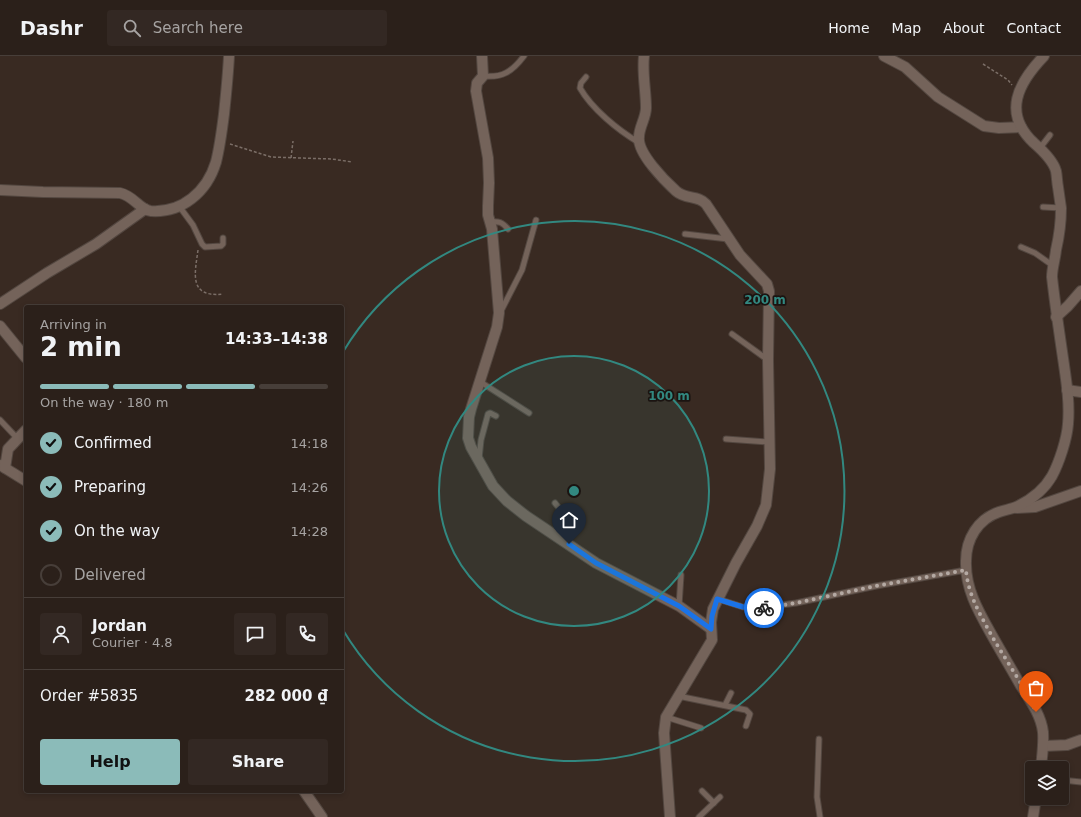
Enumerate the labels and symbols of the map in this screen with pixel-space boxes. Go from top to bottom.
text: 200 m [744,293,786,307]
text: 100 m [648,389,690,403]
centre of rings [567,484,581,498]
pin [552,503,586,544]
courier [744,588,784,628]
pin [1019,671,1053,712]

